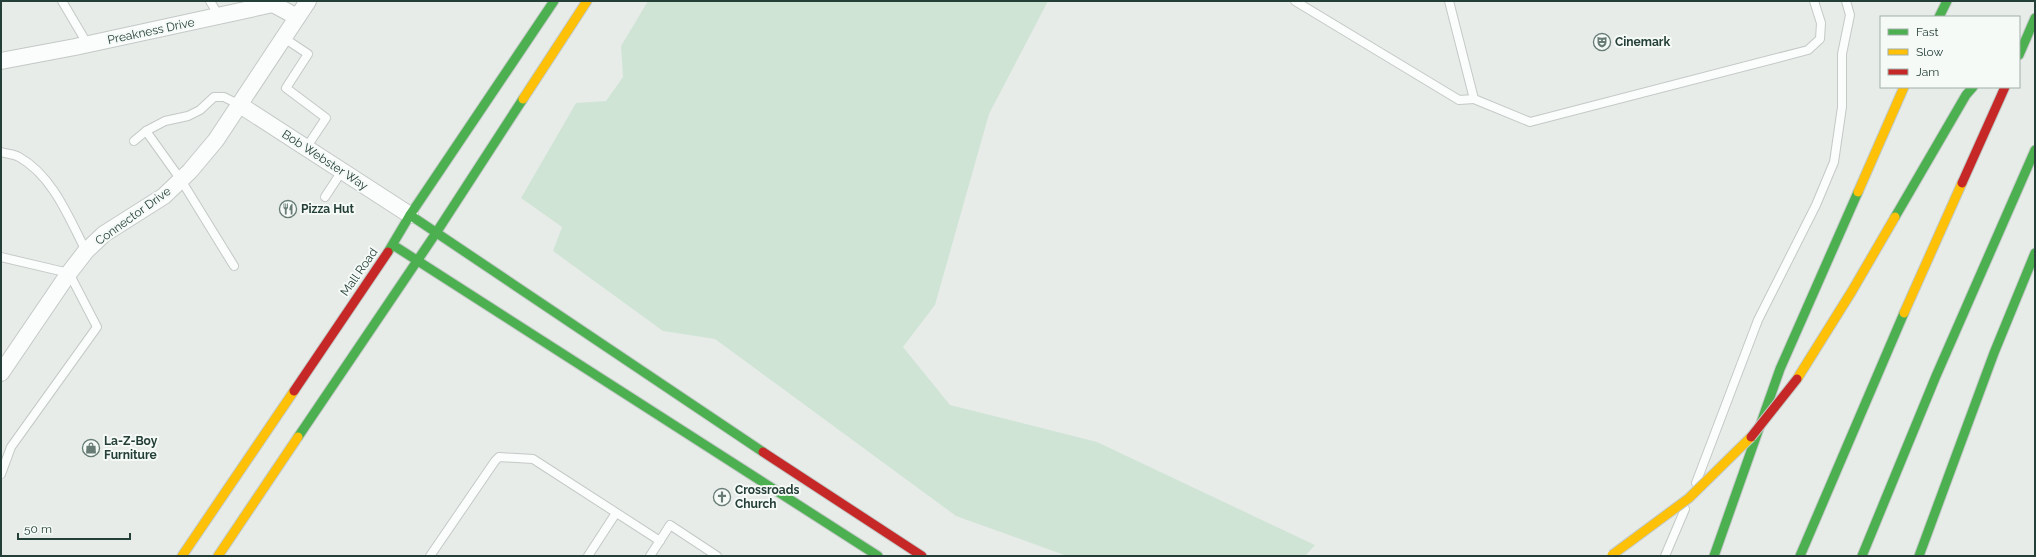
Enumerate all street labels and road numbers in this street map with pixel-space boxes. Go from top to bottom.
street label: Preakness Drive [106,15,196,47]
street label: Bob Webster Way [279,127,371,193]
street label: Connector Drive [93,184,173,248]
street label: Mall Road [337,245,381,299]

